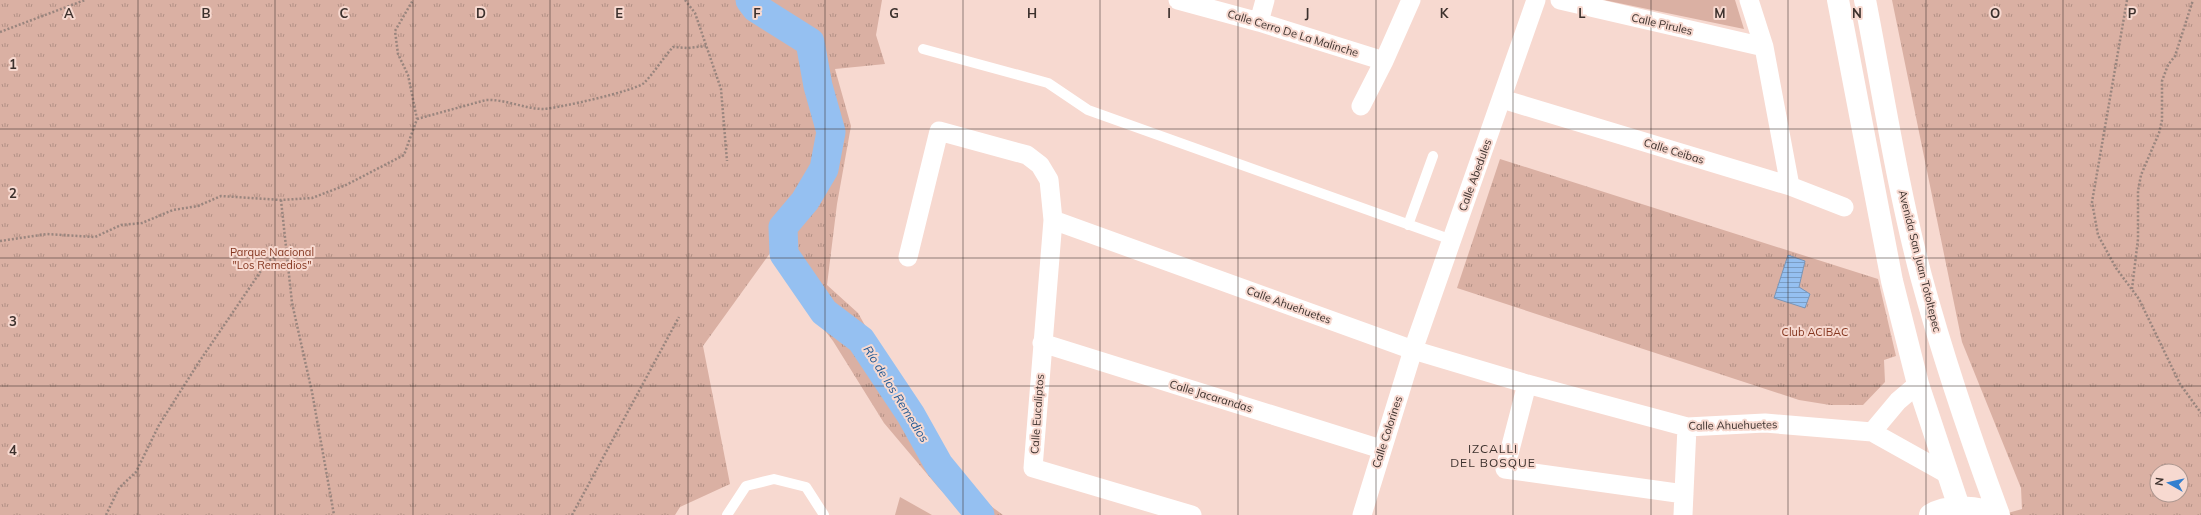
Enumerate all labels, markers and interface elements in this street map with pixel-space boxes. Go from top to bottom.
text: A [64,5,74,21]
text: B [202,5,211,21]
text: C [340,5,349,21]
text: D [476,5,486,21]
text: E [615,5,623,21]
text: F [753,5,761,21]
text: G [889,5,899,21]
text: H [1027,5,1037,21]
text: I [1167,5,1171,21]
text: J [1305,5,1309,21]
text: K [1440,5,1450,21]
text: L [1578,5,1586,21]
text: M [1714,5,1726,21]
text: N [1852,5,1862,21]
text: O [1990,5,2000,21]
text: P [2128,5,2137,21]
street label: Calle Cerro De La Malinche [1226,6,1360,60]
street label: Calle Pirules [1630,10,1694,38]
text: 1 [9,56,17,72]
street label: Calle Ceibas [1642,135,1706,167]
street label: Calle Abedules [1455,137,1495,213]
text: 2 [9,185,17,201]
street label: Avenida San Juan Totoltepec [1896,189,1945,334]
park label: Parque Nacional "Los Remedios" [230,245,314,272]
street label: Calle Ahuehuetes [1245,283,1333,327]
text: 3 [9,313,17,329]
park label: Club ACIBAC [1781,325,1849,339]
water label: Río de los Remedios [861,343,932,445]
street label: Calle Eucaliptos [1027,374,1047,454]
street label: Calle Jacarandas [1168,377,1254,415]
street label: Calle Colorines [1369,394,1405,470]
street label: Calle Ahuehuetes [1688,417,1778,433]
district label: IZCALLI DEL BOSQUE [1450,441,1536,470]
text: 4 [9,442,17,458]
north arrow [2149,463,2189,503]
text: N [2152,477,2167,487]

